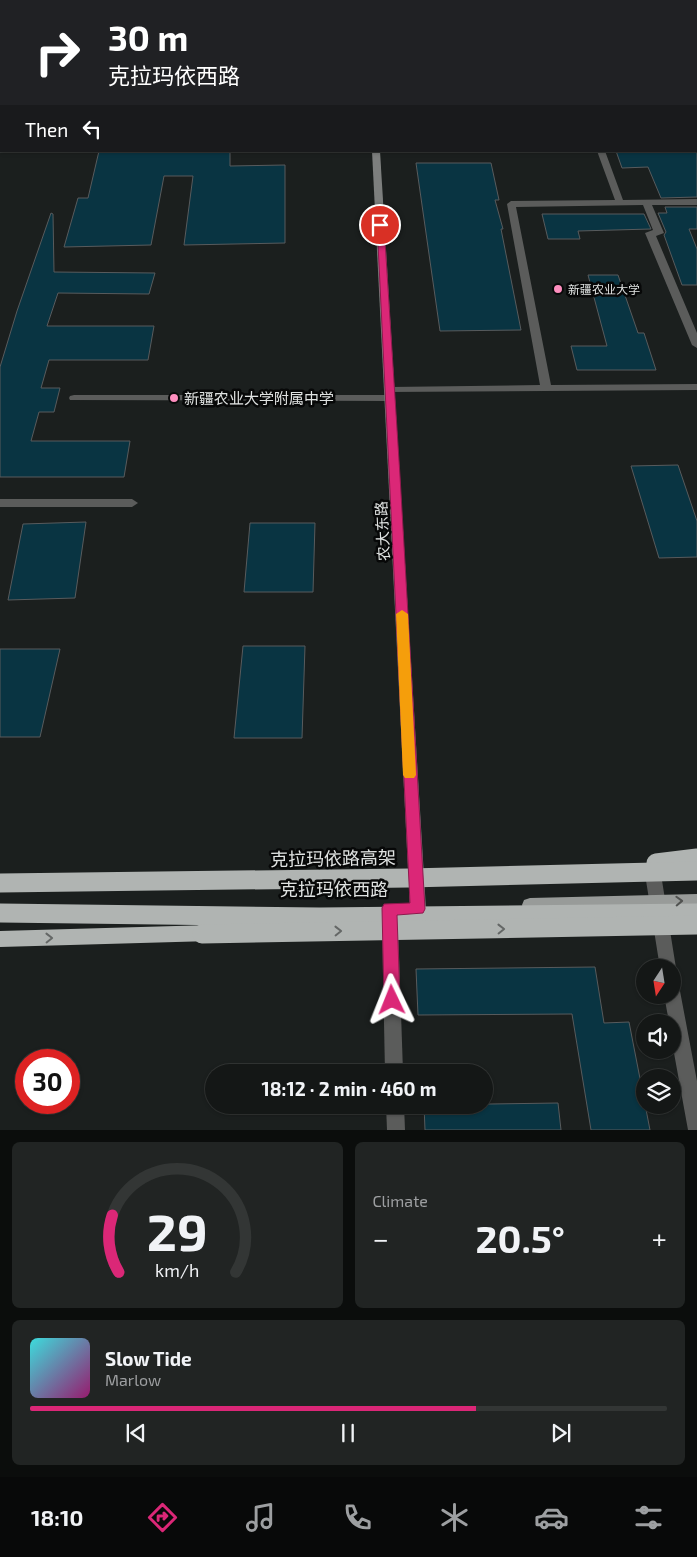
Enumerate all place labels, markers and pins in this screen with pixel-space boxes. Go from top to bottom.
pin [359,204,401,246]
place label: 新疆农业大学 [568,282,640,296]
marker: 新疆农业大学 [552,283,564,295]
place label: 新疆农业大学附属中学 [184,389,334,407]
marker: 新疆农业大学附属中学 [168,392,180,404]

